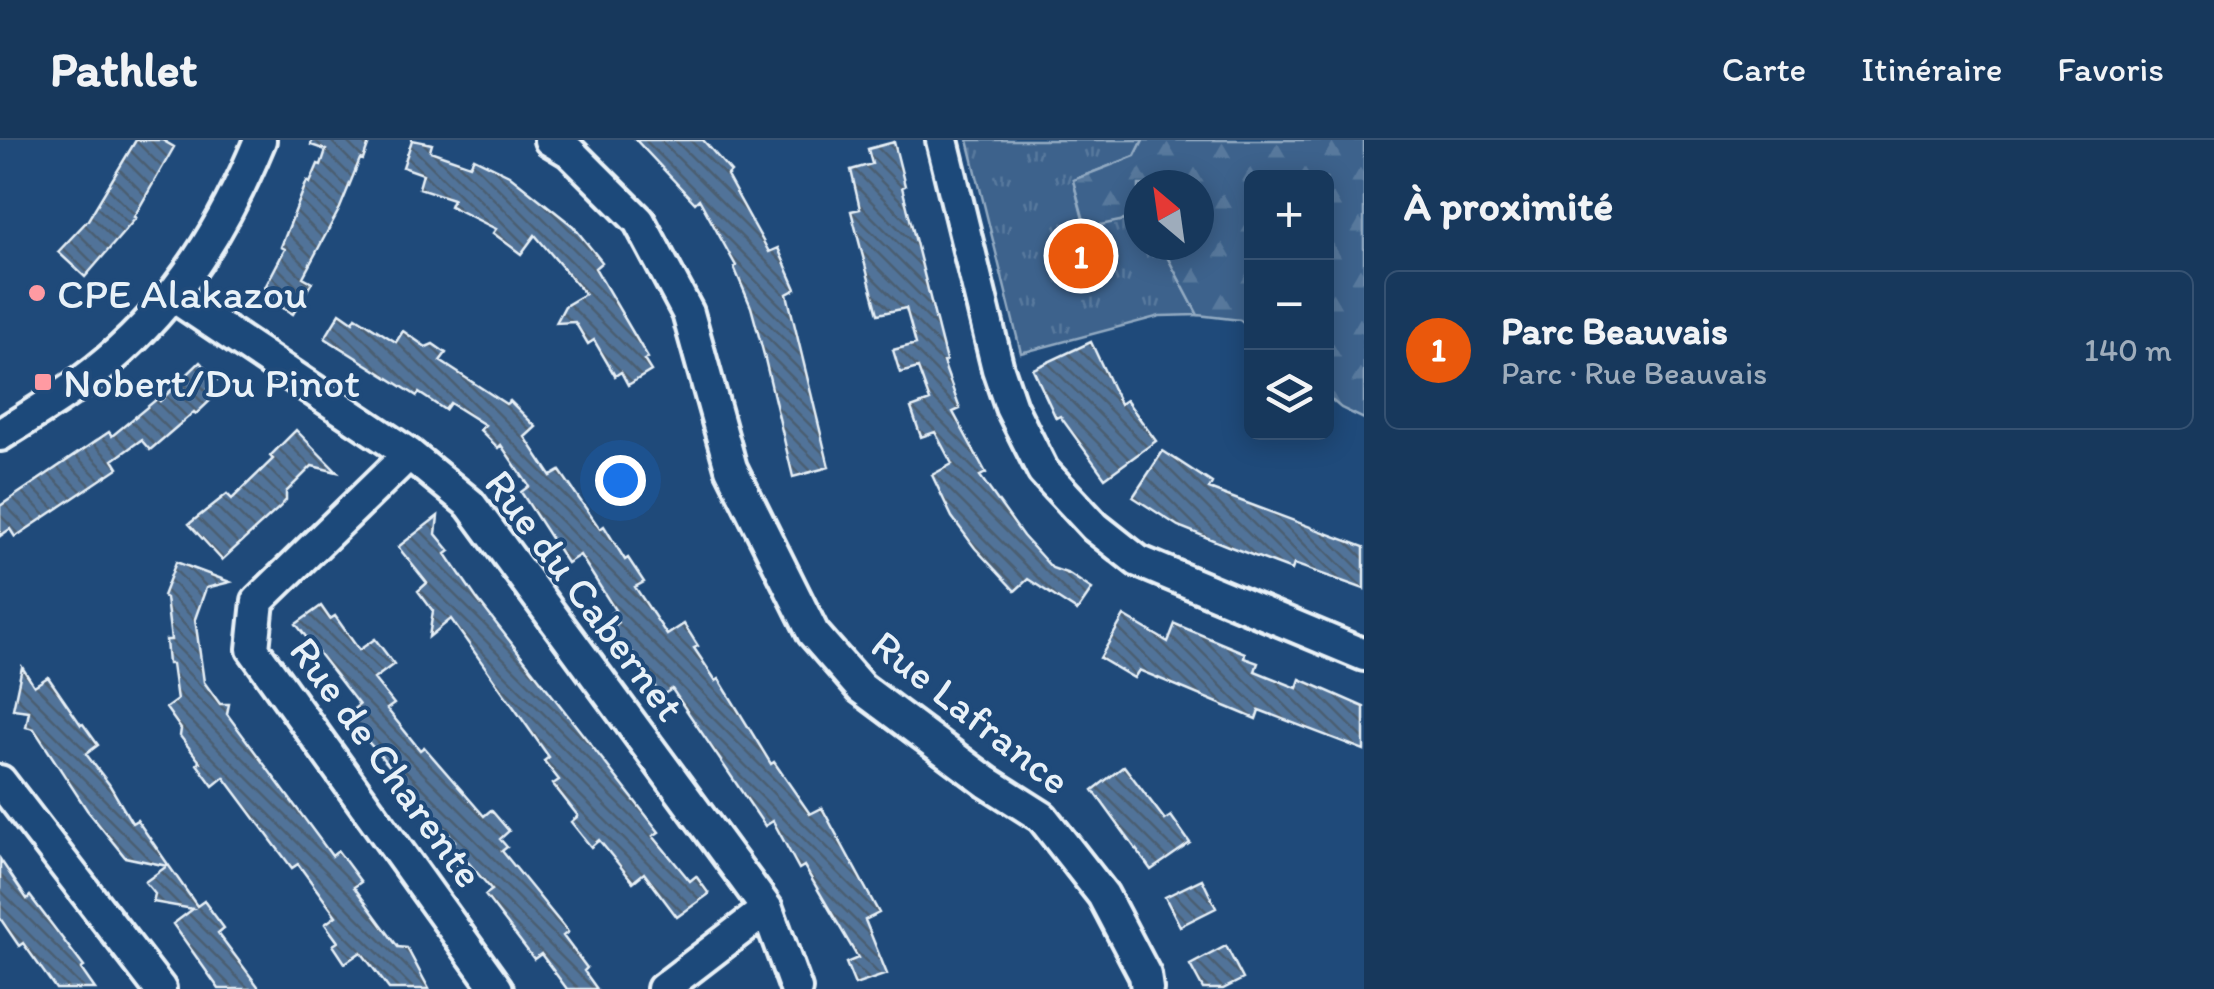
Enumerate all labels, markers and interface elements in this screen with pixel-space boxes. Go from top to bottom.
text: Pathlet [50,40,198,98]
text: Carte [1722,48,1806,90]
text: Itinéraire [1861,48,2002,90]
text: Favoris [2057,48,2164,90]
north arrow [1124,170,1214,260]
map controls [1244,170,1334,440]
button: + [1244,170,1334,260]
text: À proximité [1404,180,1613,231]
pin: 1 [1048,218,1114,294]
button: − [1244,260,1334,350]
place label: CPE Alakazou [57,268,307,319]
marker: CPE Alakazou [26,282,48,304]
text: Parc Beauvais [1501,308,1728,354]
text: 1 [1431,331,1446,369]
text: 140 m [2084,331,2172,369]
button: layers [1244,350,1334,440]
text: Parc · Rue Beauvais [1501,354,1767,392]
place label: Nobert/Du Pinot [63,357,360,408]
marker: Nobert/Du Pinot [32,371,54,393]
your location [595,455,646,506]
street label: Rue du Cabernet [474,459,696,731]
street label: Rue Lafrance [861,619,1081,805]
street label: Rue de Charente [279,627,495,897]

